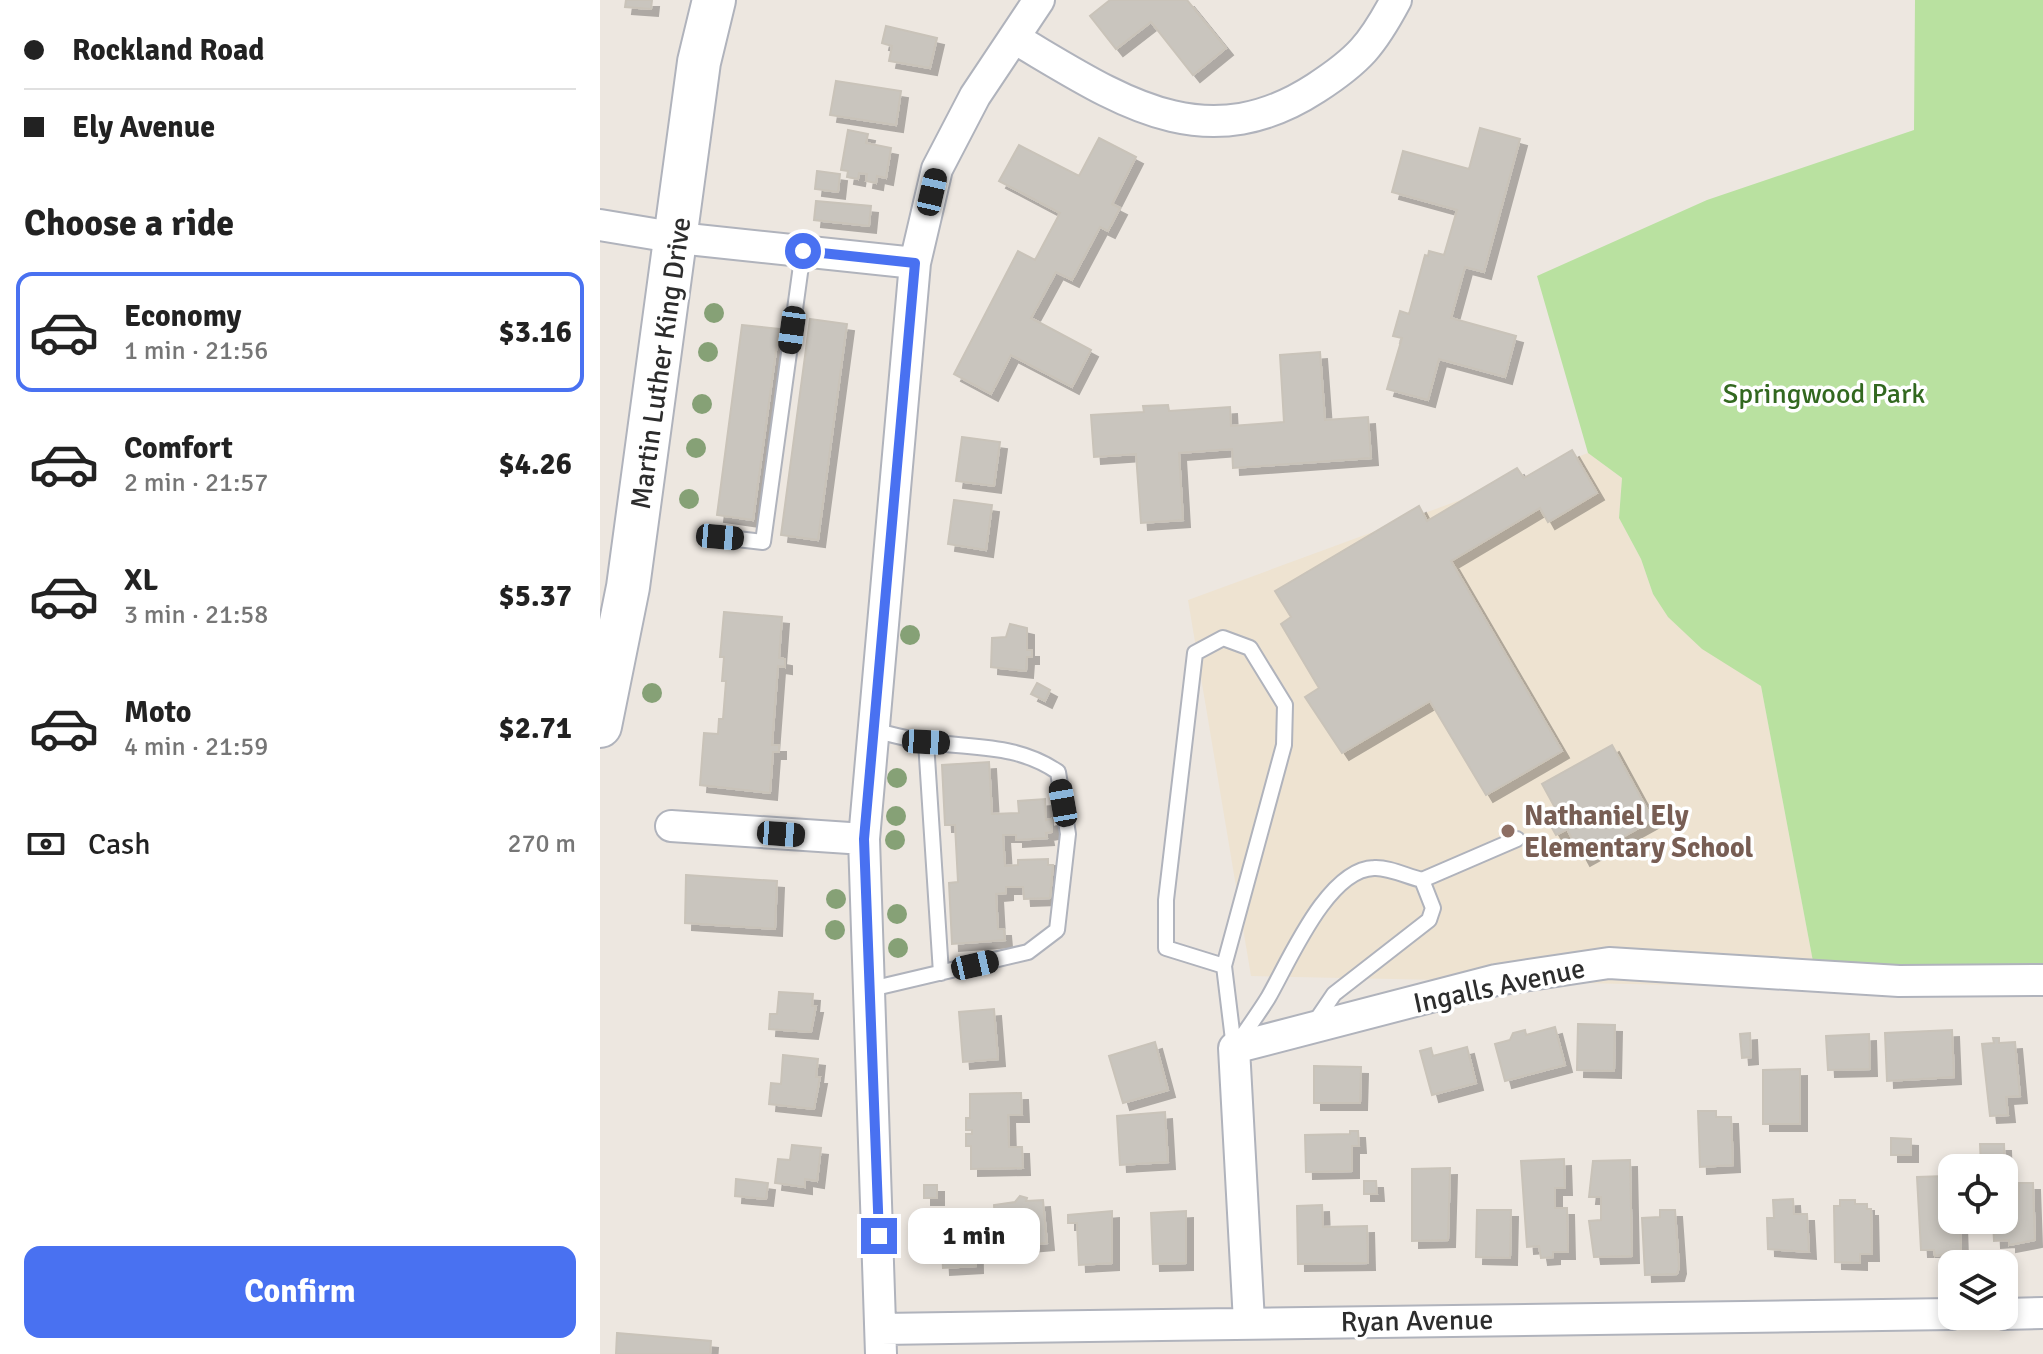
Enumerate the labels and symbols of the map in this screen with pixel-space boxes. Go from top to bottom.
car [915,166,949,218]
street label: Martin Luther King Drive [624,215,698,511]
route start [785,233,821,269]
car [777,305,807,355]
park label: Springwood Park [1723,377,1925,411]
car [695,523,745,551]
car [901,729,951,755]
car [1047,777,1079,829]
place label: Nathaniel Ely Elementary School [1524,799,1754,865]
car [756,820,806,848]
marker: Nathaniel Ely Elementary School [1499,822,1517,840]
car [949,948,1001,982]
street label: Ingalls Avenue [1410,951,1588,1021]
callout: 1 min [907,1208,1039,1264]
route end [861,1218,897,1254]
street label: Ryan Avenue [1340,1303,1494,1339]

